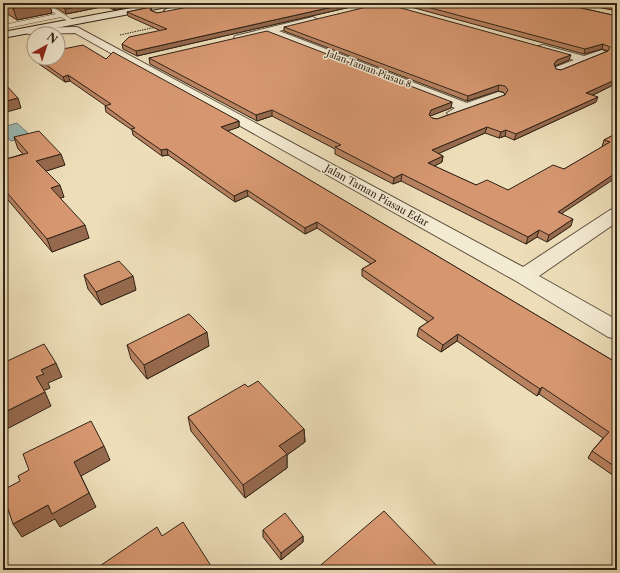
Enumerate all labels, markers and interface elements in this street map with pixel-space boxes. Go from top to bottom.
north arrow [26,26,66,66]
text: N [44,30,61,47]
street label: Jalan Taman Piasau 8 [323,47,413,90]
street label: Jalan Taman Piasau Edar [321,160,432,230]

